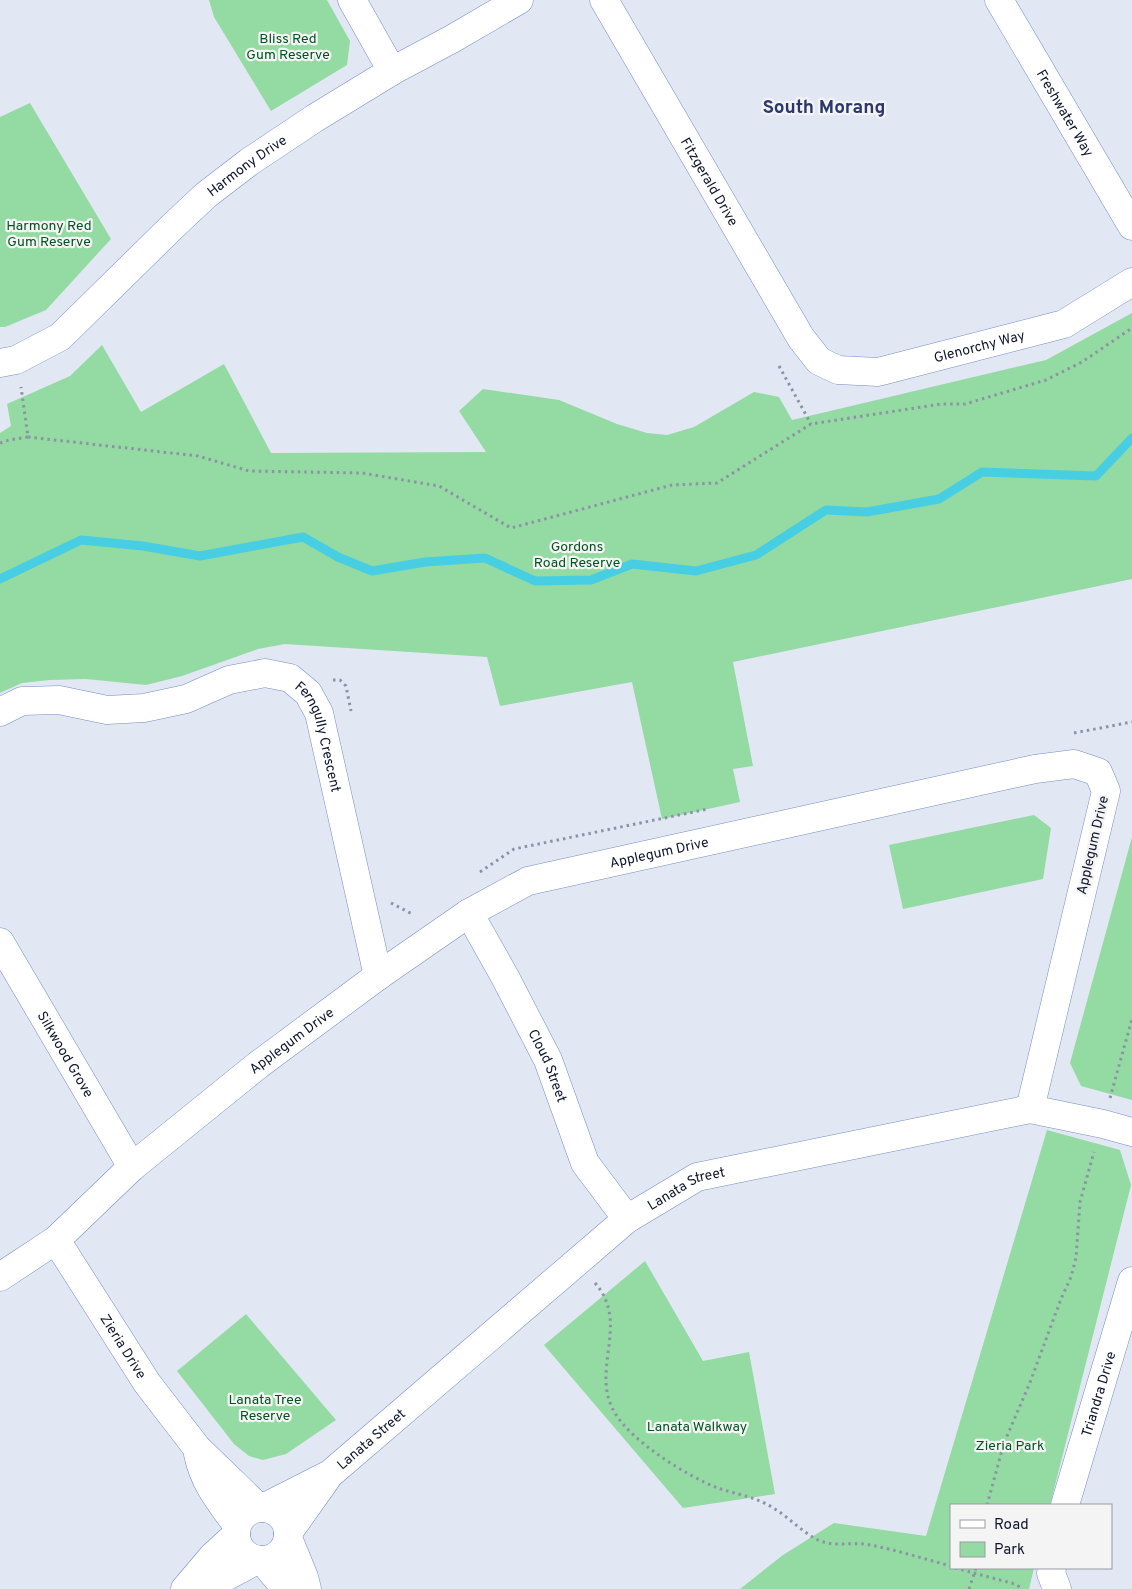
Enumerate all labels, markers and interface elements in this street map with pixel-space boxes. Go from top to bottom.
park label: Bliss Red Gum Reserve [246,31,330,64]
street label: Freshwater Way [1032,67,1096,160]
district label: South Morang [762,96,886,120]
street label: Harmony Drive [204,132,290,201]
street label: Fitzgerald Drive [676,135,741,230]
park label: Harmony Red Gum Reserve [6,218,92,251]
street label: Glenorchy Way [932,327,1027,367]
park label: Gordons Road Reserve [534,539,620,572]
street label: Ferngully Crescent [291,679,343,794]
street label: Applegum Drive [1074,794,1113,896]
street label: Applegum Drive [608,834,710,873]
street label: Applegum Drive [247,1005,338,1079]
street label: Silkwood Grove [33,1009,96,1101]
street label: Cloud Street [523,1027,570,1105]
street label: Lanata Street [645,1164,727,1215]
street label: Zieria Drive [96,1312,149,1383]
street label: Triandra Drive [1079,1349,1120,1439]
park label: Lanata Tree Reserve [228,1392,302,1425]
street label: Lanata Street [334,1406,410,1474]
park label: Lanata Walkway [647,1419,747,1436]
park label: Zieria Park [976,1438,1044,1455]
legend [950,1504,1112,1569]
text: Road [994,1516,1029,1535]
text: Park [994,1541,1025,1560]

